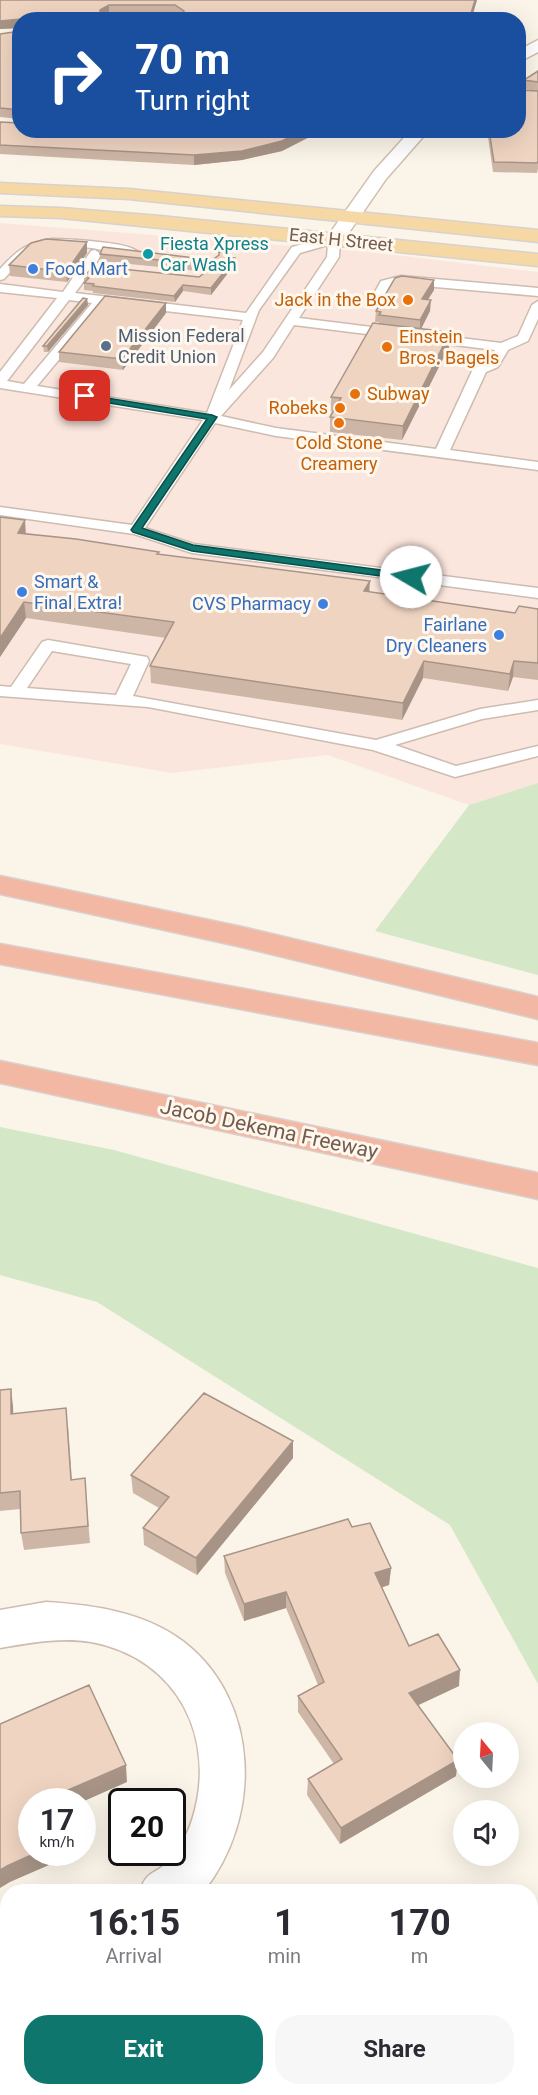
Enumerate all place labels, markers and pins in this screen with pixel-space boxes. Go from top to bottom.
place label: Fiesta Xpress Car Wash [160,233,269,275]
marker: Fiesta Xpress Car Wash [141,247,155,261]
place label: Food Mart [45,258,128,279]
marker: Food Mart [26,262,40,276]
place label: Jack in the Box [274,289,396,310]
marker: Jack in the Box [401,293,415,307]
place label: Mission Federal Credit Union [118,325,245,367]
place label: Einstein Bros. Bagels [399,326,499,368]
marker: Mission Federal Credit Union [99,339,113,353]
marker: Einstein Bros. Bagels [380,340,394,354]
pin [59,370,110,421]
place label: Subway [367,383,430,404]
marker: Subway [348,387,362,401]
place label: Robeks [269,397,328,418]
marker: Robeks [333,401,347,415]
marker: Cold Stone Creamery [332,416,346,430]
place label: Cold Stone Creamery [295,432,383,474]
place label: Smart & Final Extra! [34,571,122,613]
marker: Smart & Final Extra! [15,585,29,599]
place label: CVS Pharmacy [192,593,311,614]
marker: CVS Pharmacy [316,597,330,611]
place label: Fairlane Dry Cleaners [386,614,487,656]
marker: Fairlane Dry Cleaners [492,628,506,642]

